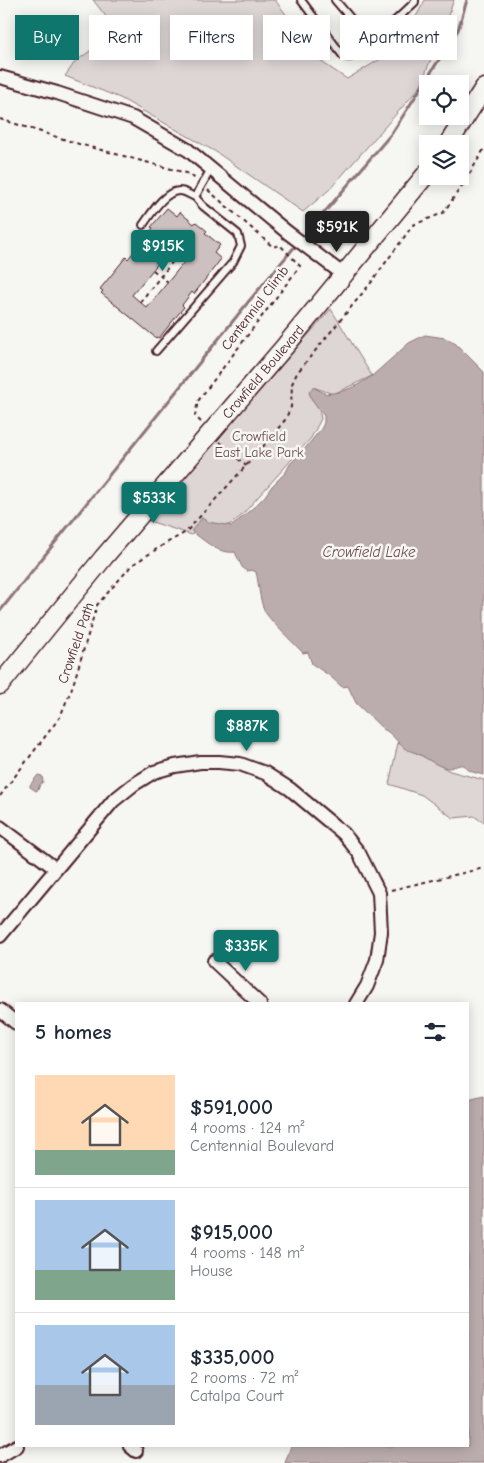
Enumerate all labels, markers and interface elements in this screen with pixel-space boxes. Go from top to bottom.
chip: Buy [15,15,79,60]
chip: Rent [89,15,160,60]
chip: Filters [170,15,253,60]
chip: New [263,15,330,60]
chip: Apartment [340,15,457,60]
map controls [419,75,469,185]
button: locate [419,75,469,125]
button: layers [419,135,469,185]
pin: $591K [302,210,372,253]
text: $591K [316,218,358,236]
pin: $915K [128,230,198,272]
text: $915K [142,237,184,255]
street label: Centennial Climb [218,262,292,354]
street label: Crowfield Boulevard [218,321,307,422]
park label: Crowfield East Lake Park [214,428,304,461]
pin: $533K [119,482,189,524]
text: $533K [133,489,175,507]
water label: Crowfield Lake [322,543,416,561]
street label: Crowfield Path [54,600,98,686]
pin: $887K [212,710,282,752]
text: $887K [226,717,268,735]
pin: $335K [211,930,281,972]
text: $335K [225,937,267,955]
icon: filters [421,1018,449,1046]
text: 5 homes [35,1020,112,1044]
icon: home [75,1095,135,1155]
text: $591,000 [190,1095,273,1119]
text: 4 rooms · 124 m² [190,1119,304,1137]
text: Centennial Boulevard [190,1137,334,1155]
icon: home [75,1220,135,1280]
text: $915,000 [190,1220,273,1244]
text: 4 rooms · 148 m² [190,1244,304,1262]
text: House [190,1262,233,1280]
icon: home [75,1345,135,1405]
text: $335,000 [190,1345,275,1369]
text: 2 rooms · 72 m² [190,1369,299,1387]
text: Catalpa Court [190,1387,283,1405]

